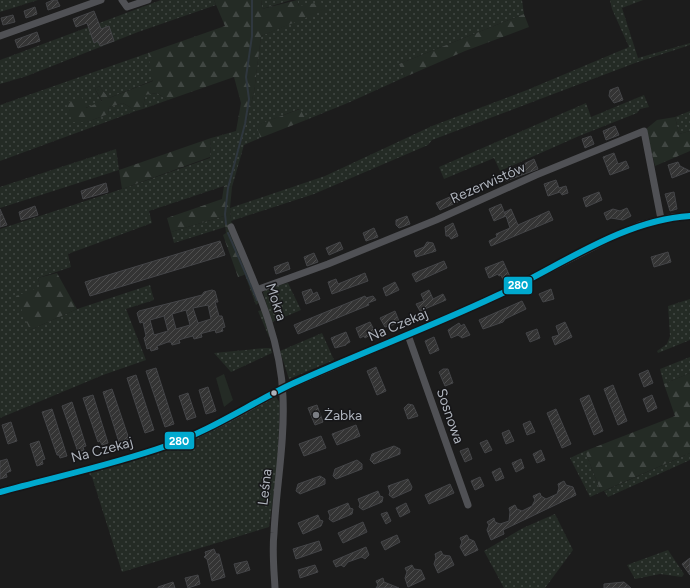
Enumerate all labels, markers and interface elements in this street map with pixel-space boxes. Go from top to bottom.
street label: Rezerwistów [448,159,528,207]
line badge: 280 [503,276,533,295]
text: 280 [508,279,528,292]
street label: Mokra [262,281,290,323]
street label: Na Czekaj [365,305,431,345]
street label: Sosnowa [433,386,467,446]
unlabelled marker [269,388,279,398]
place label: Żabka [324,407,362,424]
marker: Żabka [311,410,321,420]
line badge: 280 [164,431,195,450]
street label: Na Czekaj [69,434,135,466]
text: 280 [169,435,189,448]
street label: Leśna [254,468,276,506]

